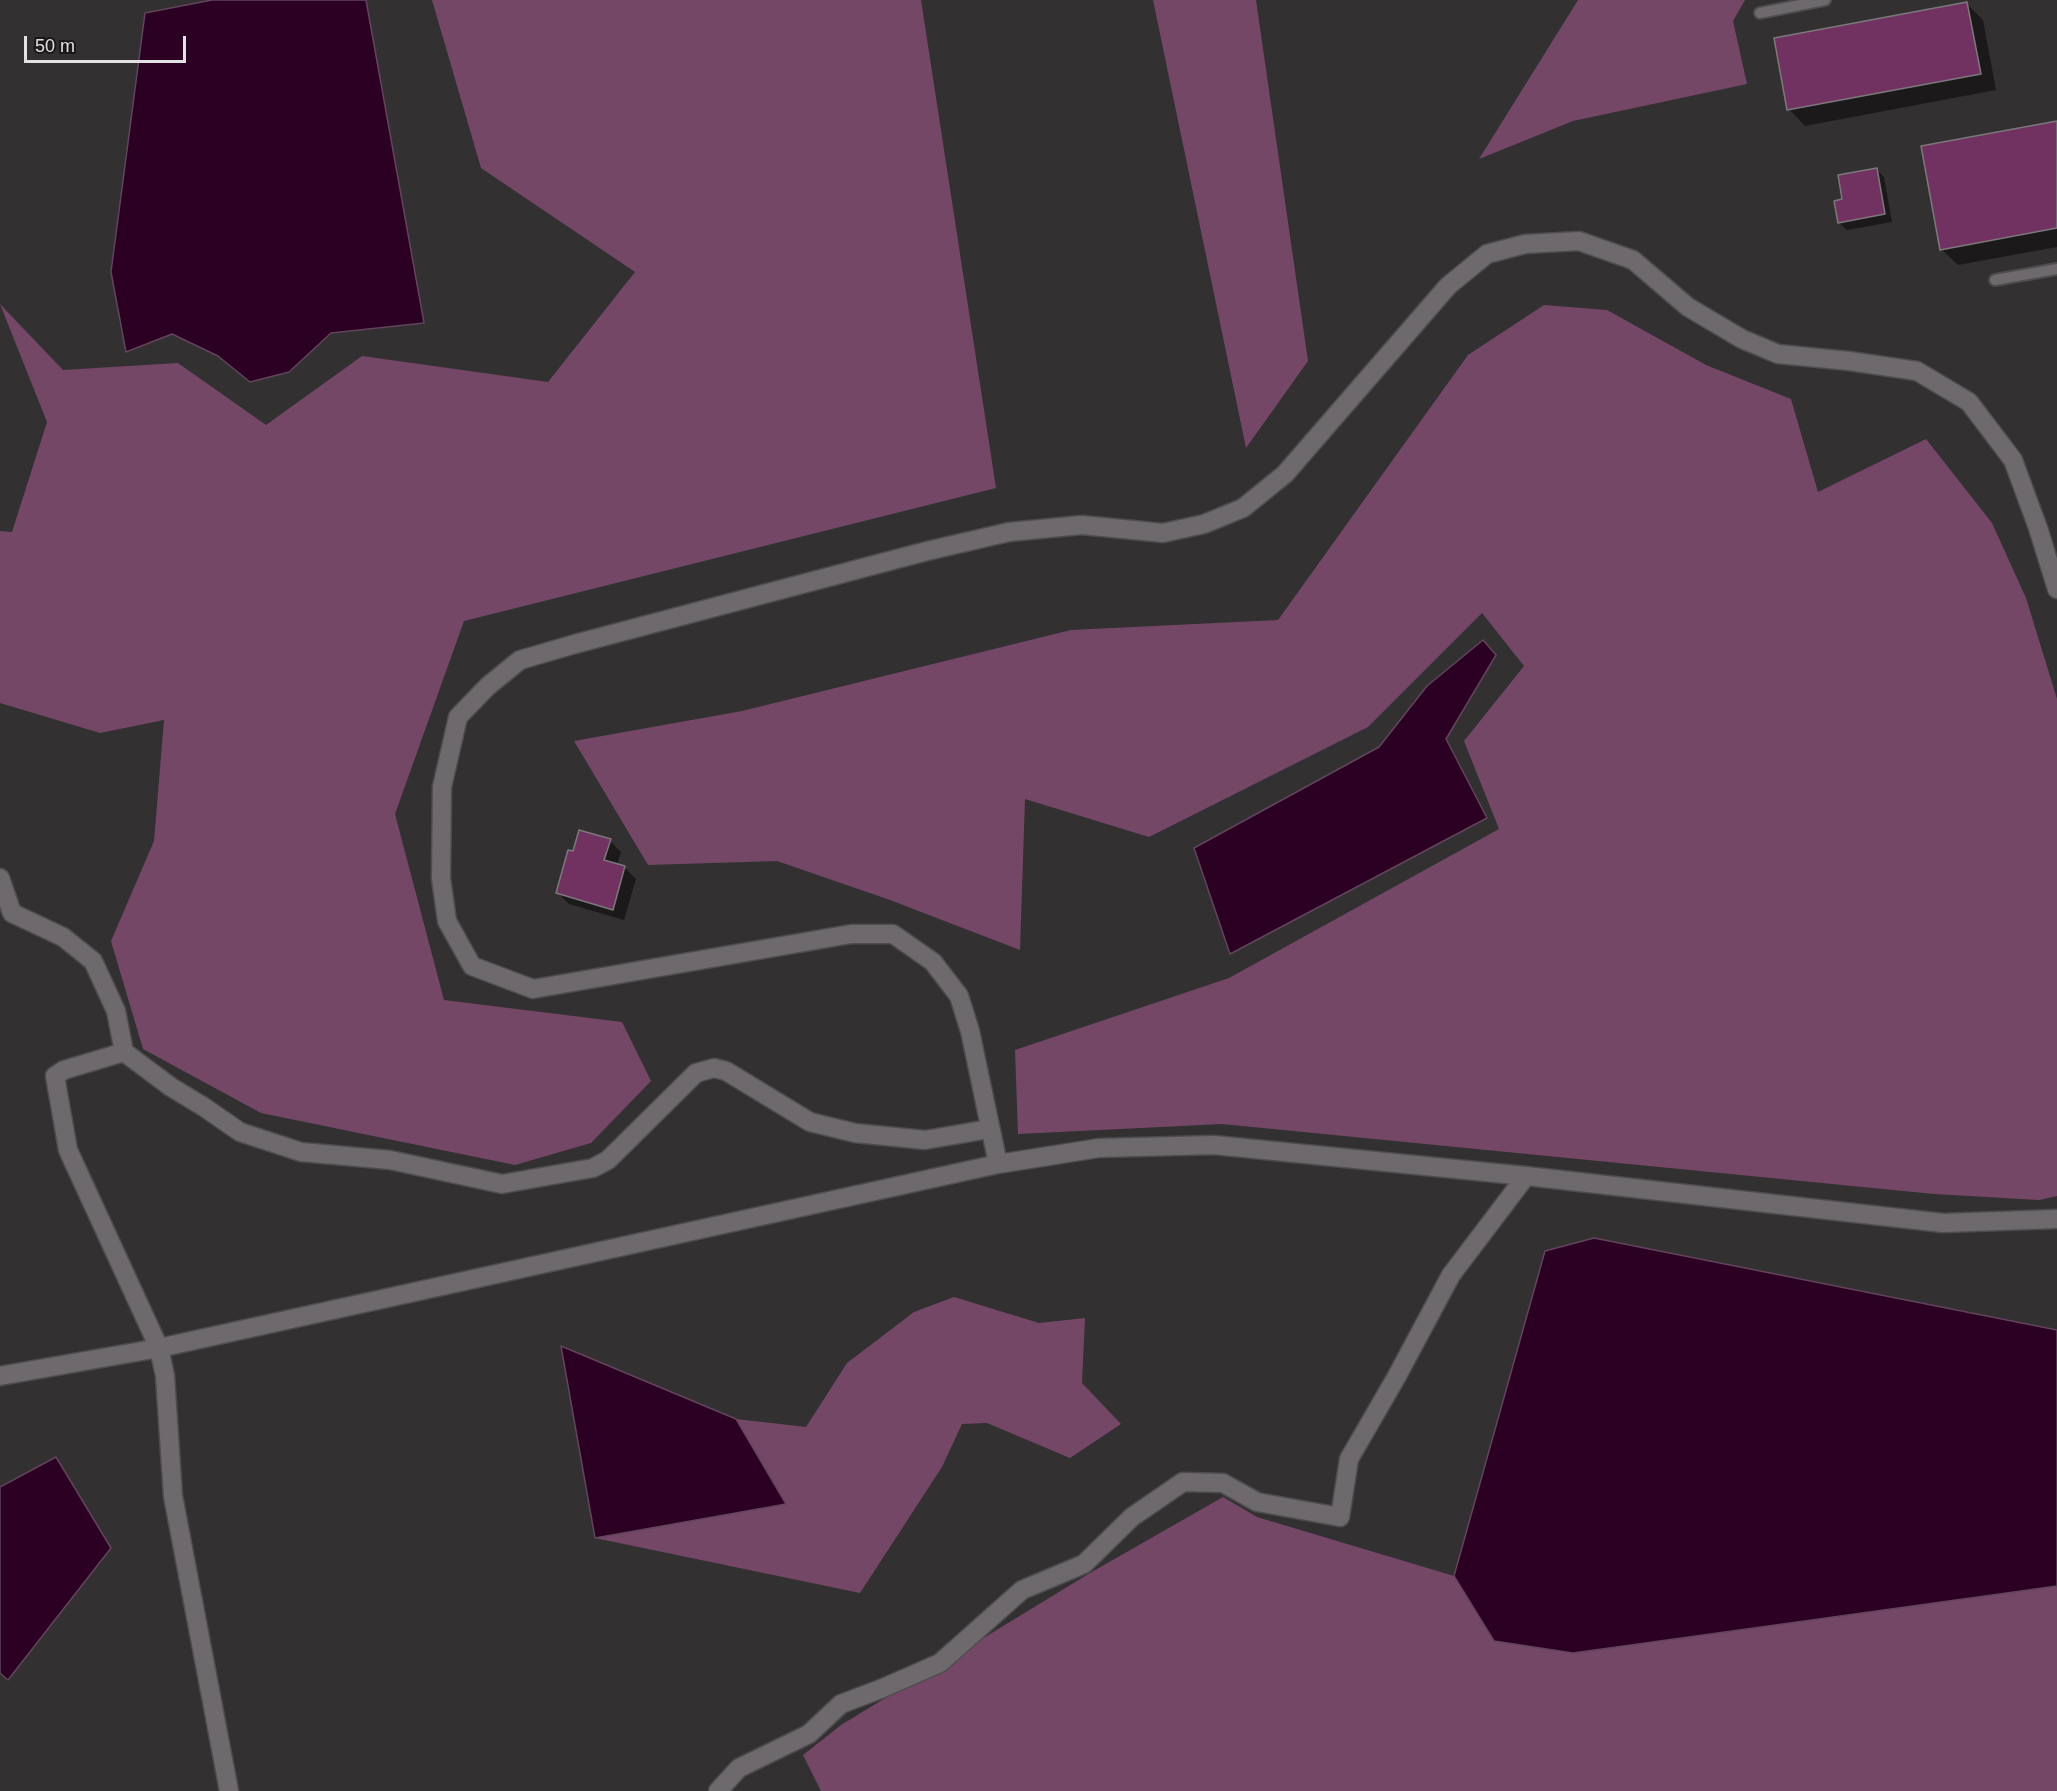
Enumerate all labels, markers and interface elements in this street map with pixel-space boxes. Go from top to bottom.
scale bar [27,24,189,62]
text: 50 m [35,36,75,56]

